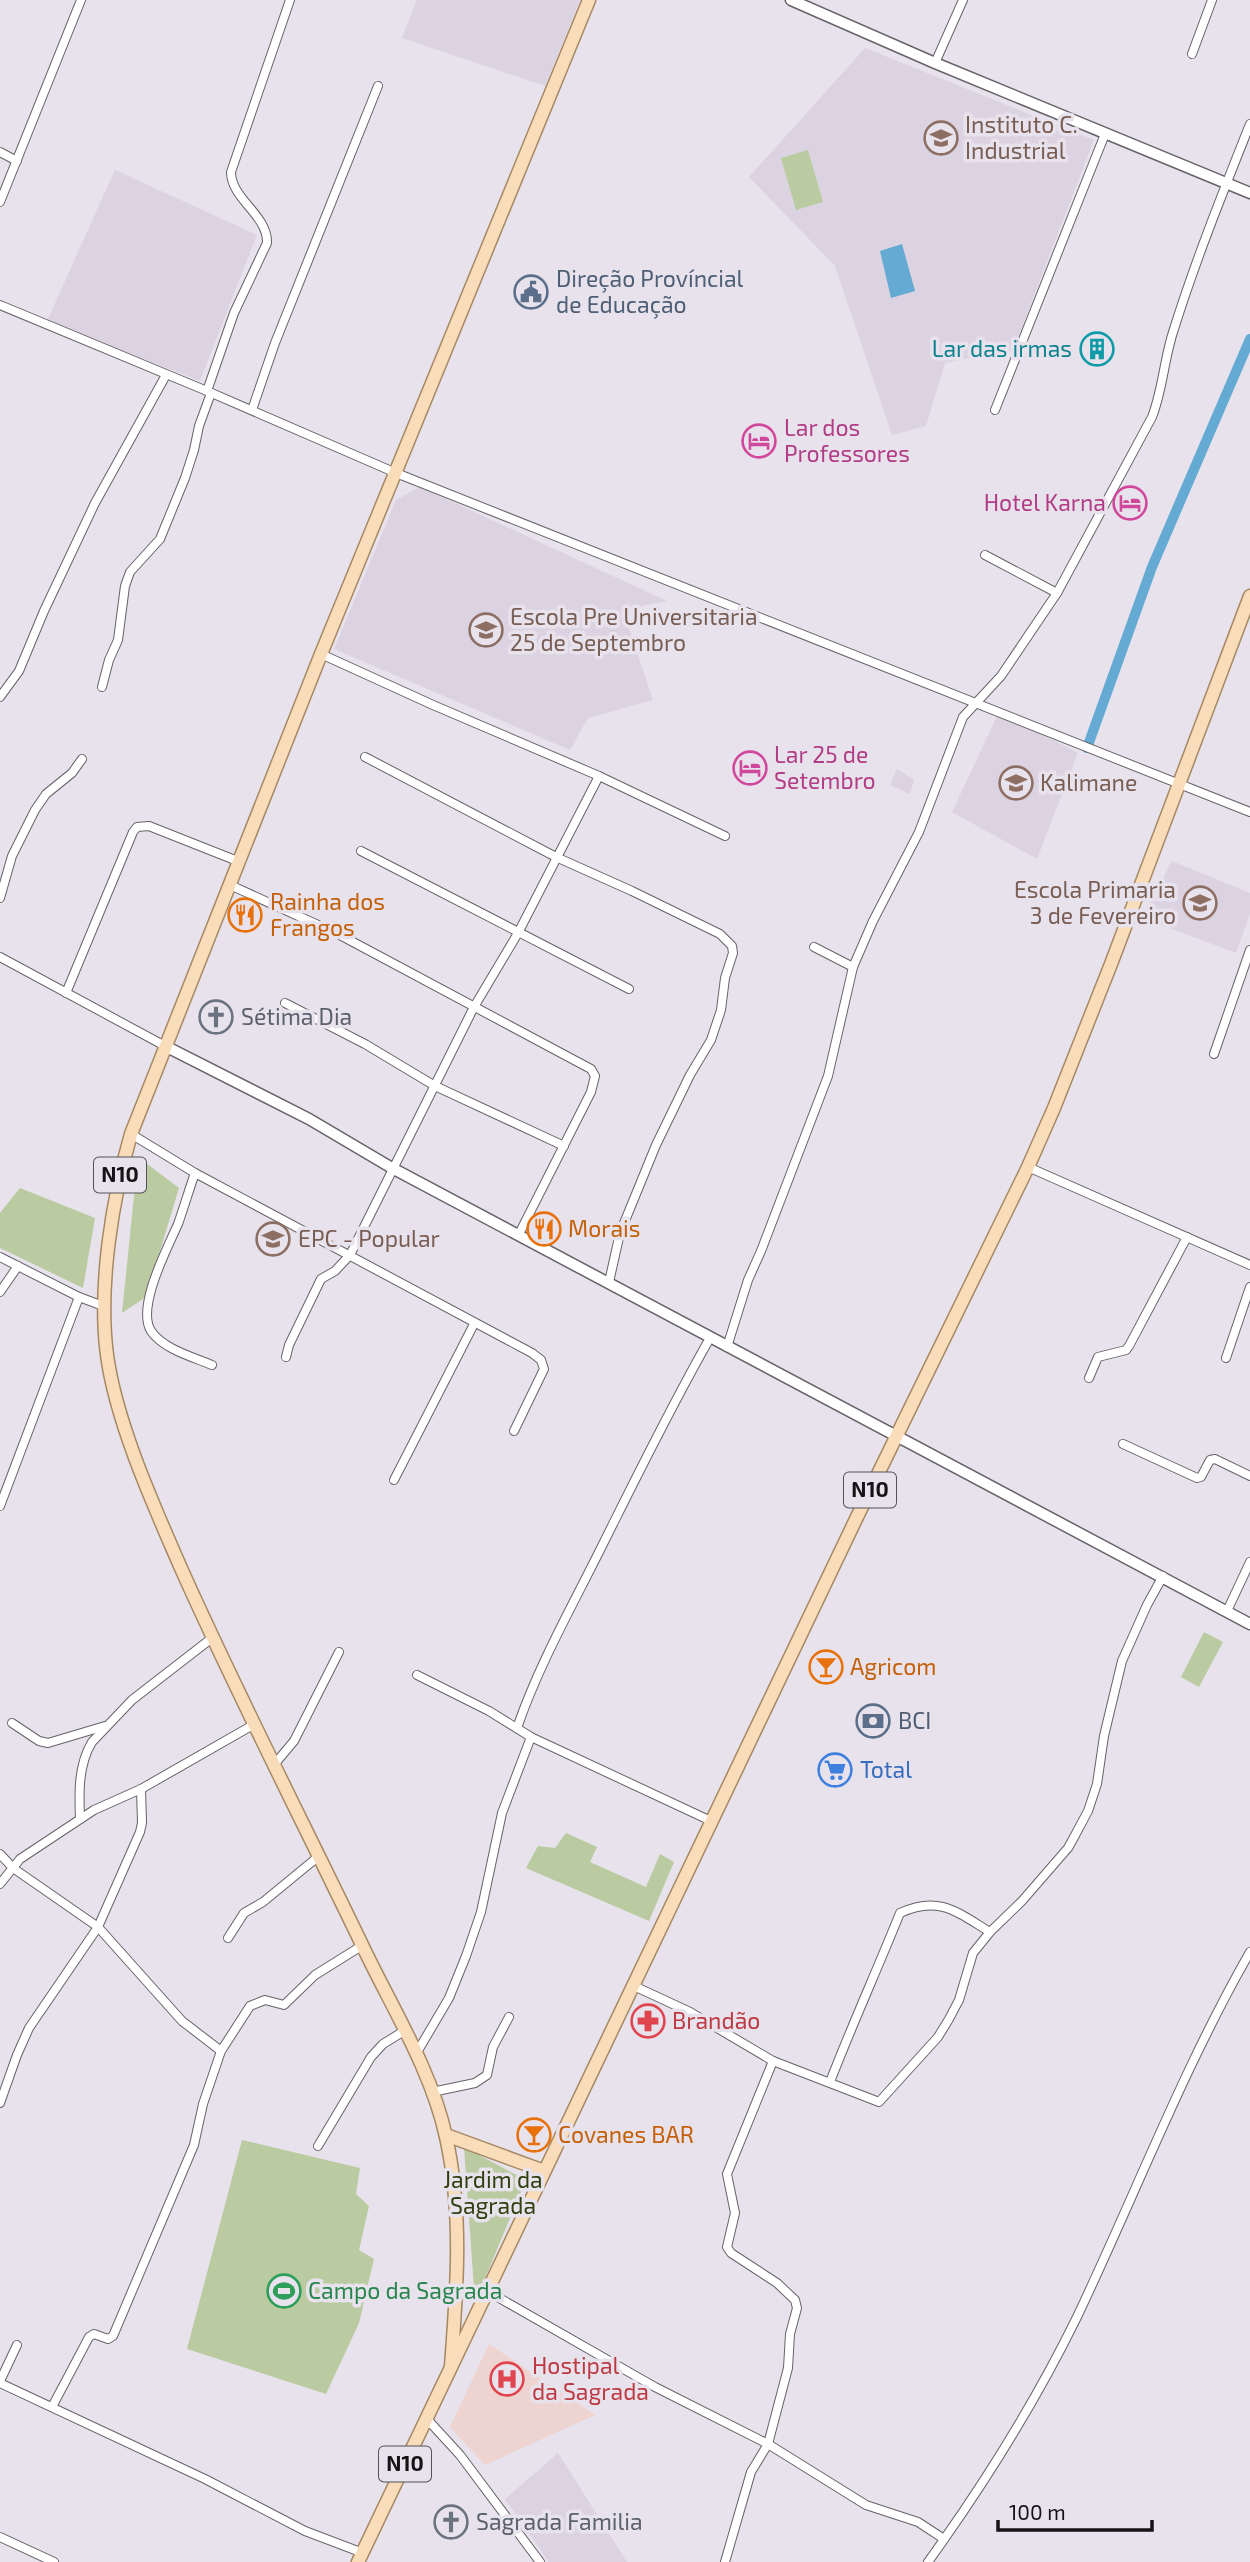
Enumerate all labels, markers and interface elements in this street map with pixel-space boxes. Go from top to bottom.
place label: Instituto C. Industrial [965,110,1078,164]
school or university icon: Instituto C. Industrial [922,119,960,157]
place label: Direção Províncial de Educação [556,264,744,319]
public building icon: Direção Províncial de Educação [512,273,550,311]
building icon: Lar das irmas [1078,330,1116,368]
place label: Lar das irmas [932,334,1072,362]
place label: Lar dos Professores [784,413,910,467]
hotel icon: Lar dos Professores [740,422,778,460]
hotel icon: Hotel Karna [1111,484,1149,522]
place label: Hotel Karna [984,488,1106,516]
place label: Escola Pre Universitaria 25 de Septembro [510,602,758,656]
school or university icon: Escola Pre Universitaria 25 de Septembro [467,611,505,649]
place label: Lar 25 de Setembro [774,740,876,794]
hotel icon: Lar 25 de Setembro [731,749,769,787]
school or university icon: Kalimane [997,764,1035,802]
place label: Kalimane [1040,768,1137,796]
place label: Escola Primaria 3 de Fevereiro [1014,875,1176,929]
school or university icon: Escola Primaria 3 de Fevereiro [1181,884,1219,922]
place label: Rainha dos Frangos [270,887,385,941]
restaurant icon: Rainha dos Frangos [226,896,264,934]
church icon: Sétima Dia [197,998,235,1036]
place label: Sétima Dia [241,1002,352,1030]
road number: N10 [94,1158,146,1192]
restaurant icon: Morais [525,1210,563,1248]
place label: Morais [568,1214,640,1242]
school or university icon: EPC - Popular [254,1220,292,1258]
place label: EPC - Popular [298,1224,440,1252]
road number: N10 [844,1472,896,1508]
bar icon: Agricom [807,1648,845,1686]
place label: Agricom [850,1652,936,1680]
bank icon: BCI [854,1702,892,1740]
place label: BCI [898,1706,931,1734]
supermarket icon: Total [816,1751,854,1789]
place label: Total [860,1755,912,1783]
pharmacy icon: Brandão [629,2002,667,2040]
place label: Brandão [672,2006,760,2034]
bar icon: Covanes BAR [515,2116,553,2154]
place label: Covanes BAR [558,2120,694,2148]
park label: Jardim da Sagrada [443,2165,543,2219]
sports icon: Campo da Sagrada [265,2272,303,2310]
place label: Campo da Sagrada [308,2276,502,2304]
place label: Hostipal da Sagrada [532,2351,649,2405]
hospital icon: Hostipal da Sagrada [488,2360,526,2398]
road number: N10 [379,2446,431,2482]
scale bar [998,2488,1152,2532]
text: 100 m [1009,2499,1066,2524]
church icon: Sagrada Familia [432,2503,470,2541]
place label: Sagrada Familia [476,2507,643,2535]

